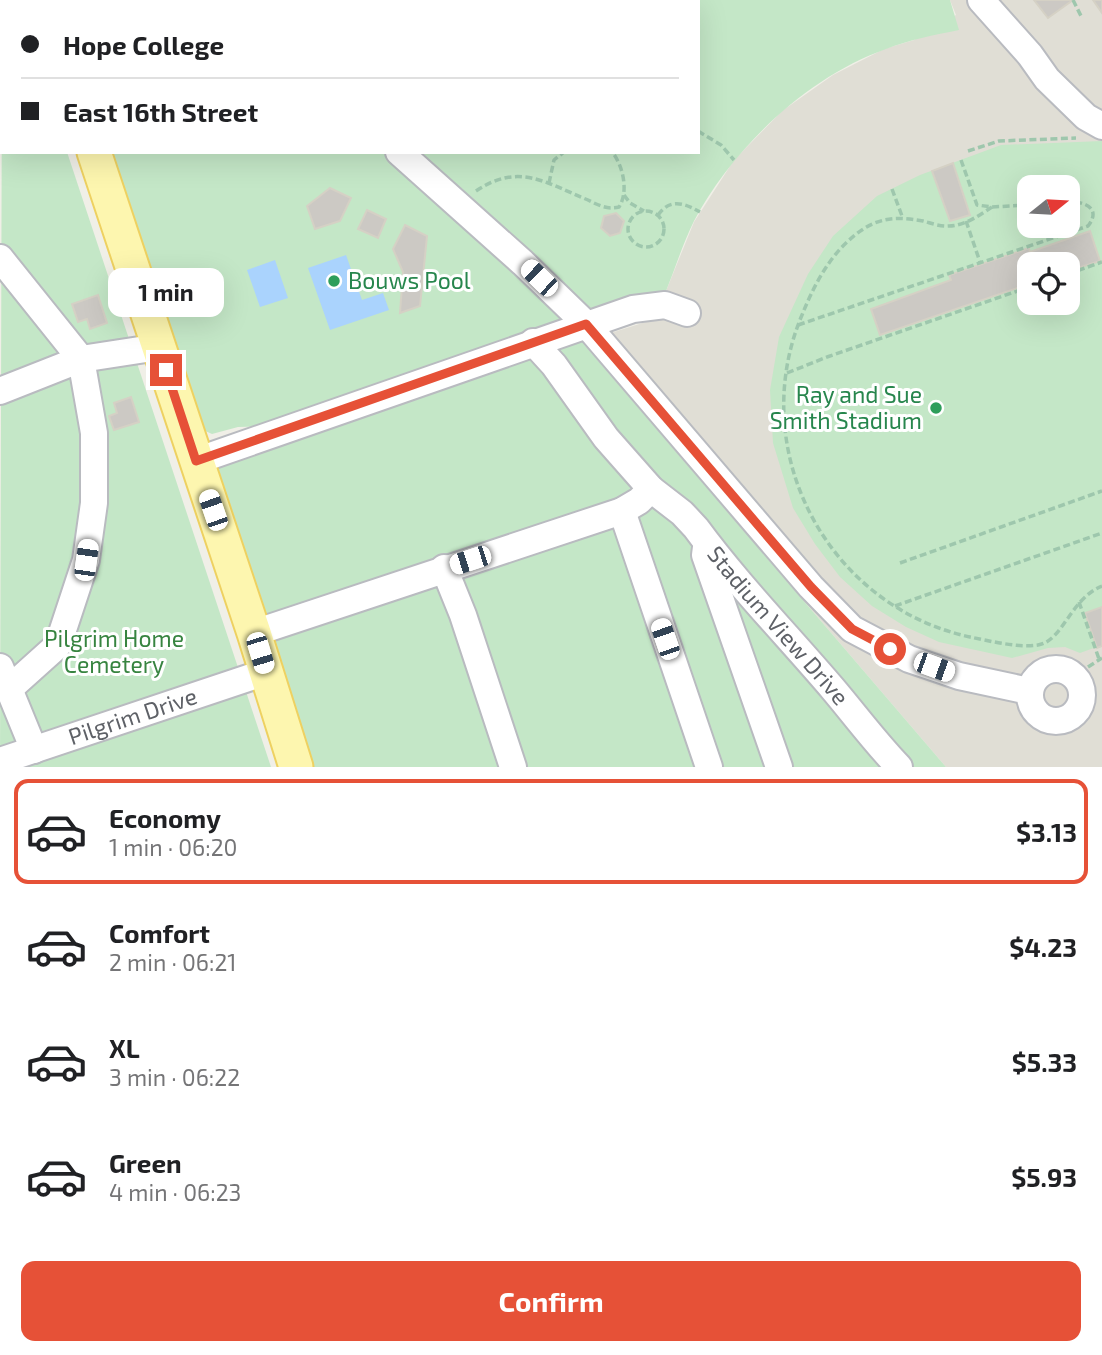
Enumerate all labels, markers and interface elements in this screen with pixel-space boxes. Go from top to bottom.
text: Hope College [63,29,224,60]
text: East 16th Street [63,96,258,127]
north arrow [1017,175,1080,238]
map controls [1017,175,1080,315]
button: locate [1017,252,1080,315]
car [517,256,562,300]
place label: Bouws Pool [348,266,471,294]
callout: 1 min [108,268,224,318]
marker: Bouws Pool [326,273,342,289]
text: 1 min [138,278,194,306]
route end [150,354,182,386]
place label: Ray and Sue Smith Stadium [770,380,922,434]
marker: Ray and Sue Smith Stadium [928,400,944,416]
car [197,487,230,533]
car [73,538,100,582]
street label: Stadium View Drive [702,540,855,710]
car [447,544,494,576]
car [649,616,682,662]
park label: Pilgrim Home Cemetery [44,624,184,678]
car [244,630,277,676]
route start [874,633,906,665]
car [911,650,958,684]
street label: Pilgrim Drive [65,681,200,750]
icon: car [25,800,88,863]
text: Economy [109,802,221,833]
text: $3.13 [1016,816,1077,847]
text: 1 min · 06:20 [109,833,237,861]
icon: car [25,915,88,978]
text: Comfort [109,917,210,948]
text: $4.23 [1009,931,1077,962]
text: 2 min · 06:21 [109,948,237,976]
icon: car [25,1030,88,1093]
text: XL [109,1032,140,1063]
text: $5.33 [1012,1046,1077,1077]
text: 3 min · 06:22 [109,1063,240,1091]
icon: car [25,1145,88,1208]
text: Green [109,1147,182,1178]
text: $5.93 [1011,1161,1077,1192]
text: 4 min · 06:23 [109,1178,241,1206]
button: Confirm [21,1261,1081,1341]

